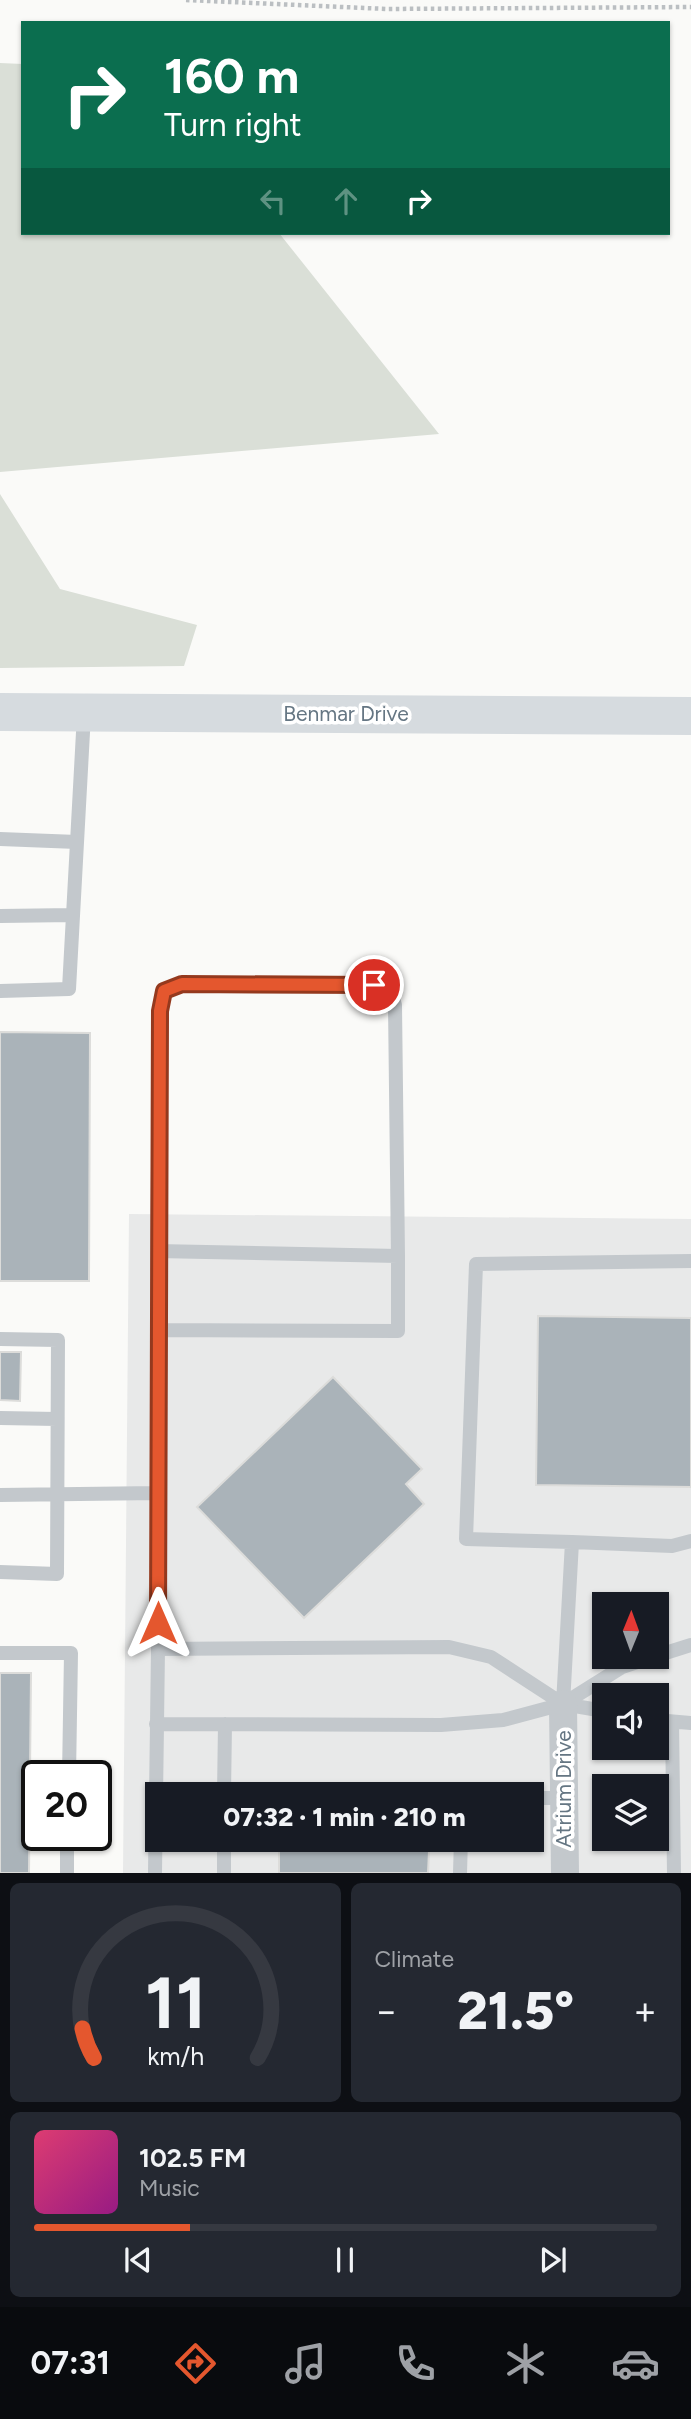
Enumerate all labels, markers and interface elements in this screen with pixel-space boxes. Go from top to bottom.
text: 160 m [164,46,299,105]
icon: right [49,49,140,140]
text: Turn right [164,106,302,144]
icon: left [254,182,292,220]
icon: ahead [327,182,365,220]
icon: right [400,182,438,220]
street label: Benmar Drive [283,701,409,726]
pin [344,955,404,1015]
icon: arrive [355,966,393,1004]
position arrow [121,1586,195,1660]
north arrow [592,1592,668,1670]
map controls [592,1592,669,1851]
button: sound [592,1683,669,1760]
street label: Atrium Drive [551,1730,576,1848]
speed limit sign: 20 [21,1760,112,1851]
button: layers [592,1774,669,1851]
text: 07:32 · 1 min · 210 m [223,1801,466,1833]
text: Climate [375,1945,454,1973]
text: 11 [145,1960,206,2047]
text: 21.5° [457,1980,574,2042]
text: − [375,1988,398,2034]
text: + [633,1988,657,2034]
text: km/h [147,2041,204,2071]
text: 102.5 FM [139,2142,246,2174]
text: Music [139,2174,200,2202]
icon: previous [119,2241,157,2279]
icon: pause [326,2241,364,2279]
icon: next [534,2241,572,2279]
icon: directions [171,2339,220,2388]
icon: music [281,2339,330,2388]
icon: phone [391,2339,440,2388]
icon: climate [501,2339,550,2388]
icon: car [611,2339,660,2388]
text: 07:31 [31,2344,110,2382]

